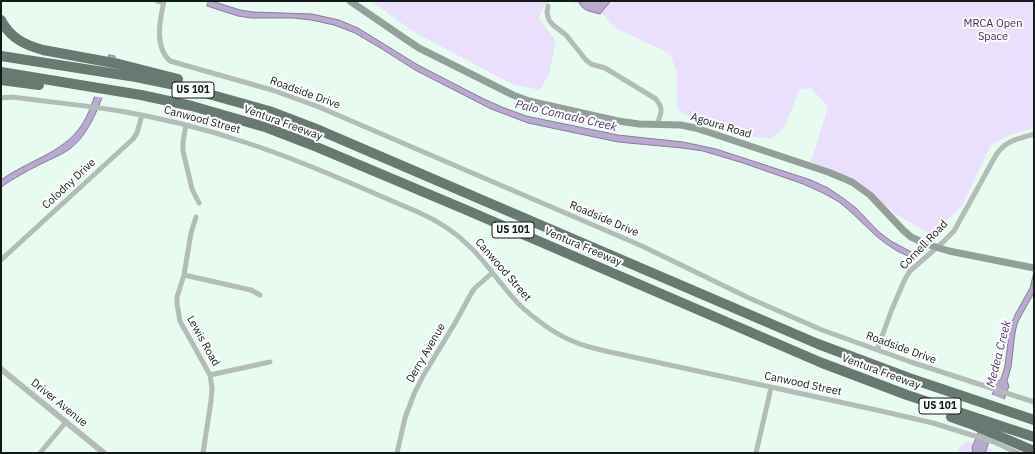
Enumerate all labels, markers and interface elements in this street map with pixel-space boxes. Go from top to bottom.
park label: MRCA Open Space [964,17,1022,43]
street label: Roadside Drive [268,74,342,112]
road number: US 101 [172,82,214,98]
water label: Palo Comado Creek [514,97,618,135]
street label: Canwood Street [162,103,242,137]
street label: Ventura Freeway [242,103,324,143]
street label: Agoura Road [689,110,753,142]
street label: Colodny Drive [40,156,98,212]
street label: Roadside Drive [567,198,641,240]
street label: Cornell Road [897,218,951,272]
road number: US 101 [492,222,534,238]
street label: Ventura Freeway [542,225,624,269]
street label: Canwood Street [472,236,534,304]
street label: Lewis Road [184,313,222,369]
water label: Medea Creek [984,319,1014,389]
street label: Derry Avenue [404,321,448,385]
street label: Roadside Drive [864,329,938,367]
street label: Ventura Freeway [840,352,922,392]
street label: Canwood Street [763,369,843,399]
street label: Driver Avenue [28,376,90,430]
road number: US 101 [919,398,961,414]

